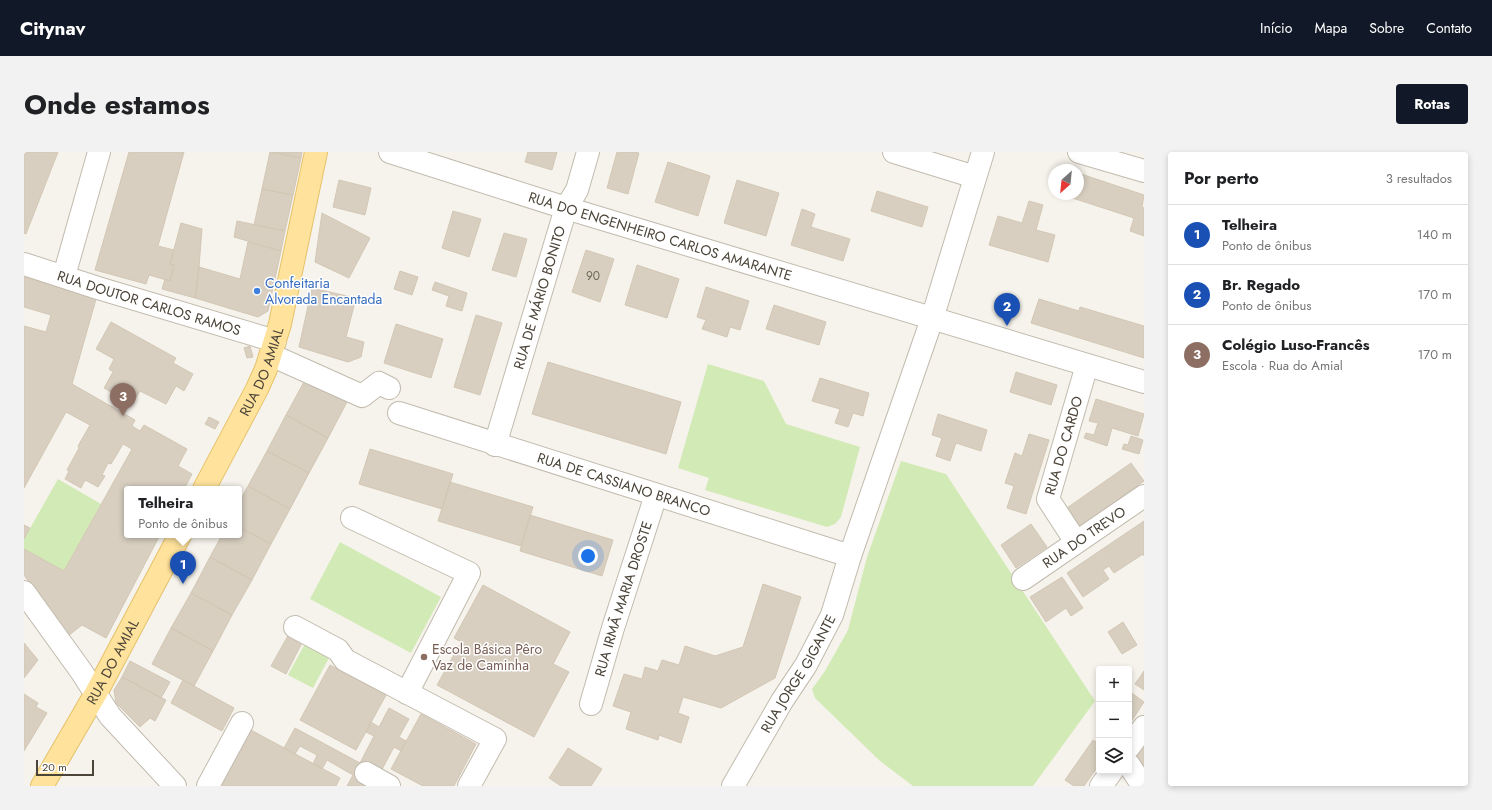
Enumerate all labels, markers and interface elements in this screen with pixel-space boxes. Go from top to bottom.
text: Citynav [20,15,86,42]
text: Início [1260,18,1292,38]
text: Mapa [1314,18,1347,38]
text: Sobre [1369,18,1404,38]
text: Contato [1426,18,1472,38]
text: Onde estamos [24,84,210,125]
button: Rotas [1396,84,1468,124]
north arrow [1048,164,1084,200]
text: Por perto [1184,166,1259,190]
text: 3 resultados [1386,169,1452,188]
street label: RUA DO ENGENHEIRO CARLOS AMARANTE [526,187,794,285]
text: Telheira [1222,214,1277,236]
street label: RUA DE MÁRIO BONITO [508,223,570,372]
text: 1 [1194,225,1200,244]
text: 140 m [1417,225,1452,244]
text: Ponto de ônibus [1222,236,1312,255]
street label: RUA DOUTOR CARLOS RAMOS [55,265,244,340]
house number: 90 [586,267,600,285]
place label: Confeitaria Alvorada Encantada [265,273,382,309]
text: Br. Regado [1222,274,1300,296]
text: 2 [1193,285,1201,304]
text: 170 m [1417,285,1452,304]
marker: Confeitaria Alvorada Encantada [252,286,262,296]
pin: 2 [994,293,1020,326]
text: Ponto de ônibus [1222,296,1312,315]
street label: RUA DO AMIAL [234,324,289,420]
text: Colégio Luso-Francês [1222,334,1370,356]
text: 3 [1193,345,1201,364]
text: 170 m [1417,345,1452,364]
text: Escola · Rua do Amial [1222,356,1343,375]
pin: 3 [110,383,136,416]
street label: RUA DO CARDO [1040,394,1087,497]
street label: RUA DE CASSIANO BRANCO [535,447,713,521]
popup [124,486,242,538]
text: Telheira [138,492,193,514]
street label: RUA DO TREVO [1038,501,1130,573]
text: Ponto de ônibus [138,514,228,533]
street label: RUA IRMÃ MARIA DROSTE [589,519,657,679]
your location [578,546,598,566]
pin: 1 [170,551,196,584]
street label: RUA JORGE GIGANTE [756,611,841,736]
street label: RUA DO AMIAL [81,615,144,708]
place label: Escola Básica Pêro Vaz de Caminha [432,639,542,675]
marker: Escola Básica Pêro Vaz de Caminha [419,652,429,662]
map controls [1096,666,1132,774]
button: + [1096,666,1132,702]
button: − [1096,702,1132,738]
button: layers [1096,738,1132,774]
scale bar [36,758,94,777]
text: 20 m [42,759,67,775]

